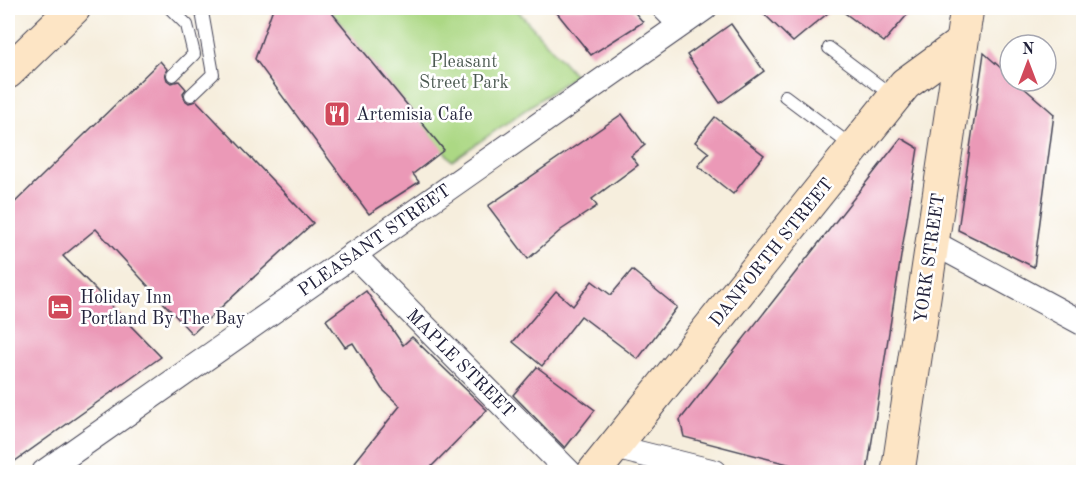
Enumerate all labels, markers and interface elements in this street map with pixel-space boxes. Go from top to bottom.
north arrow [998,33,1058,93]
text: N [1022,42,1035,58]
park label: Pleasant Street Park [419,53,509,92]
restaurant icon: Artemisia Cafe [322,99,352,129]
place label: Artemisia Cafe [356,106,473,124]
street label: DANFORTH STREET [707,175,837,330]
street label: PLEASANT STREET [295,181,454,300]
street label: YORK STREET [912,192,948,324]
place label: Holiday Inn Portland By The Bay [80,289,246,328]
hotel icon: Holiday Inn Portland By The Bay [45,292,75,322]
street label: MAPLE STREET [403,306,518,421]

